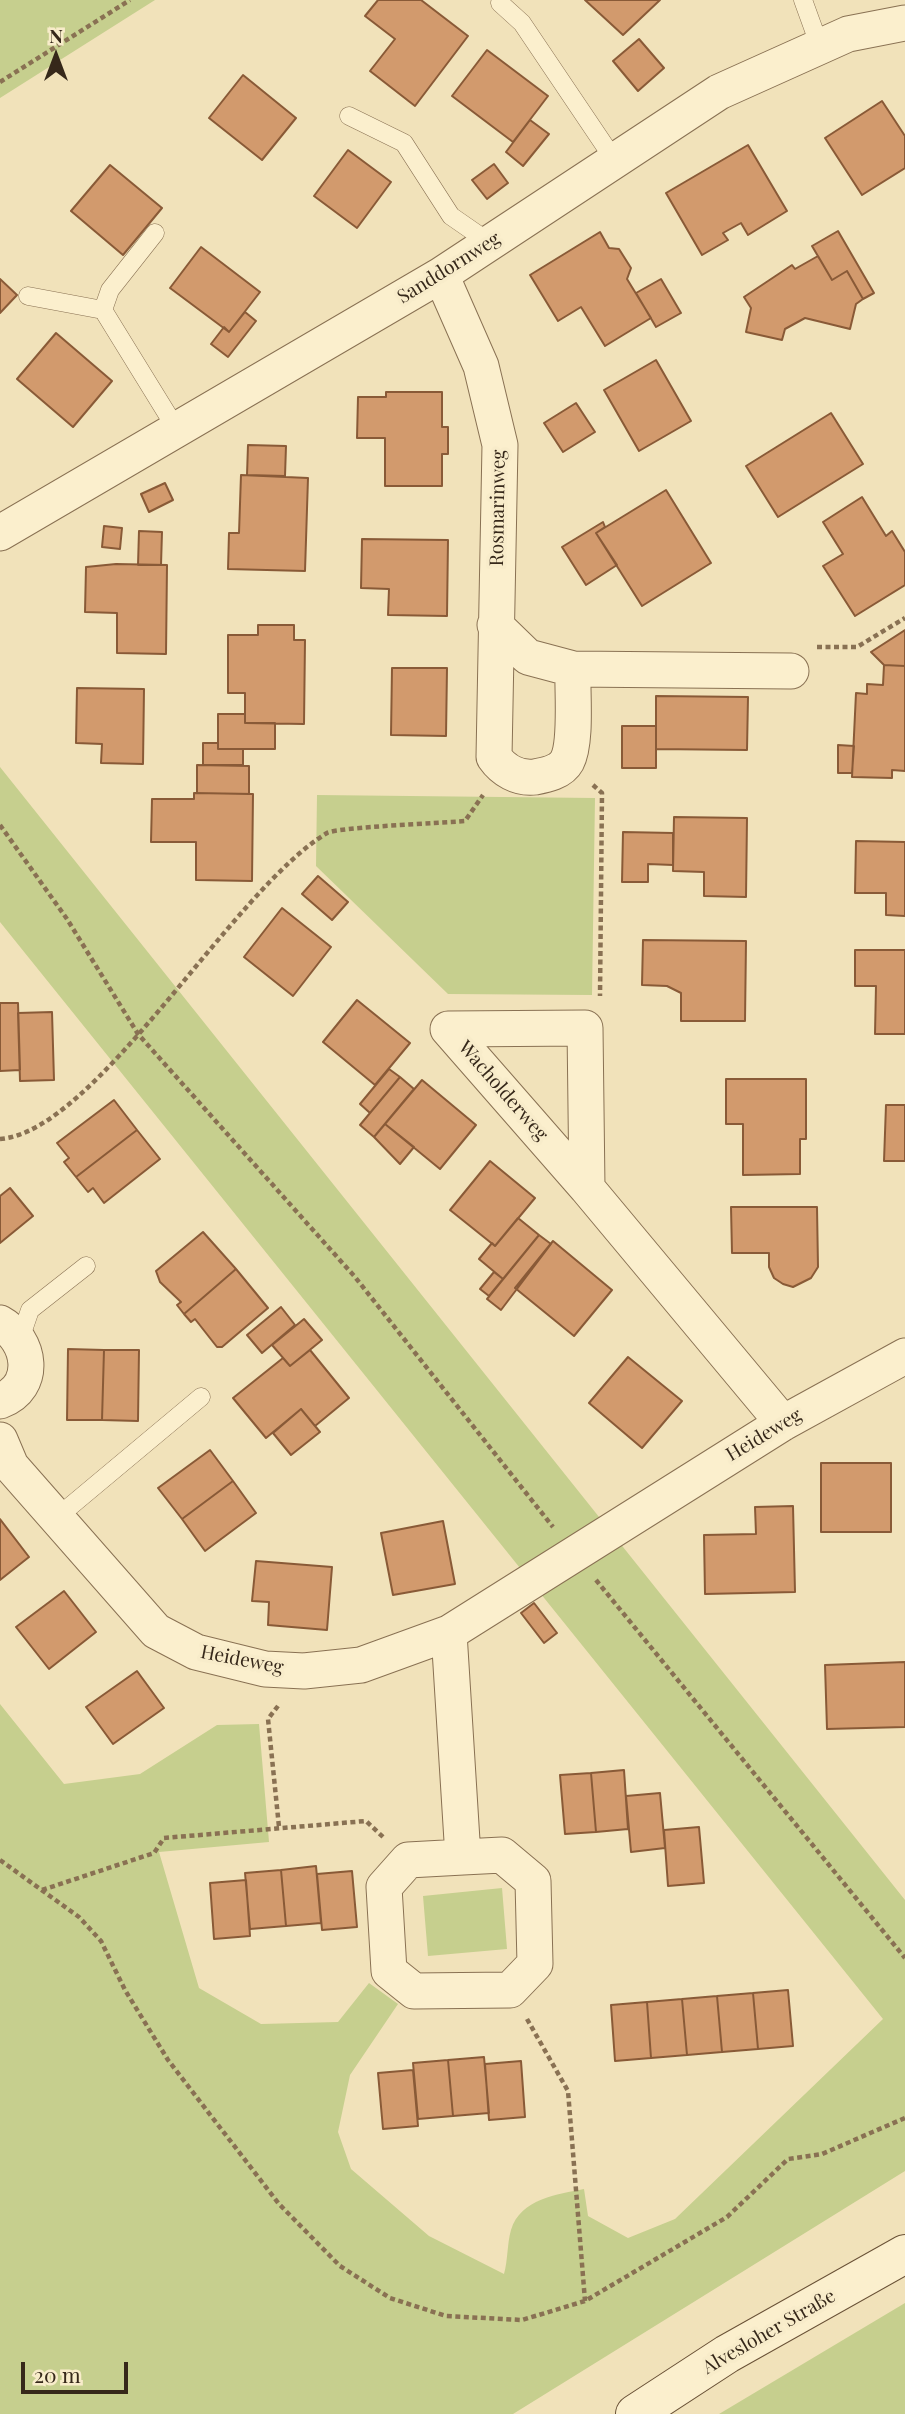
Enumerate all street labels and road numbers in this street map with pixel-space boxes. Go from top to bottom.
street label: Sanddornweg [393,227,505,309]
street label: Rosmarinweg [486,449,510,567]
street label: Wacholderweg [453,1036,553,1146]
street label: Heideweg [722,1404,806,1466]
street label: Heideweg [199,1641,285,1679]
street label: Alvesloher Straße [698,2285,840,2379]

